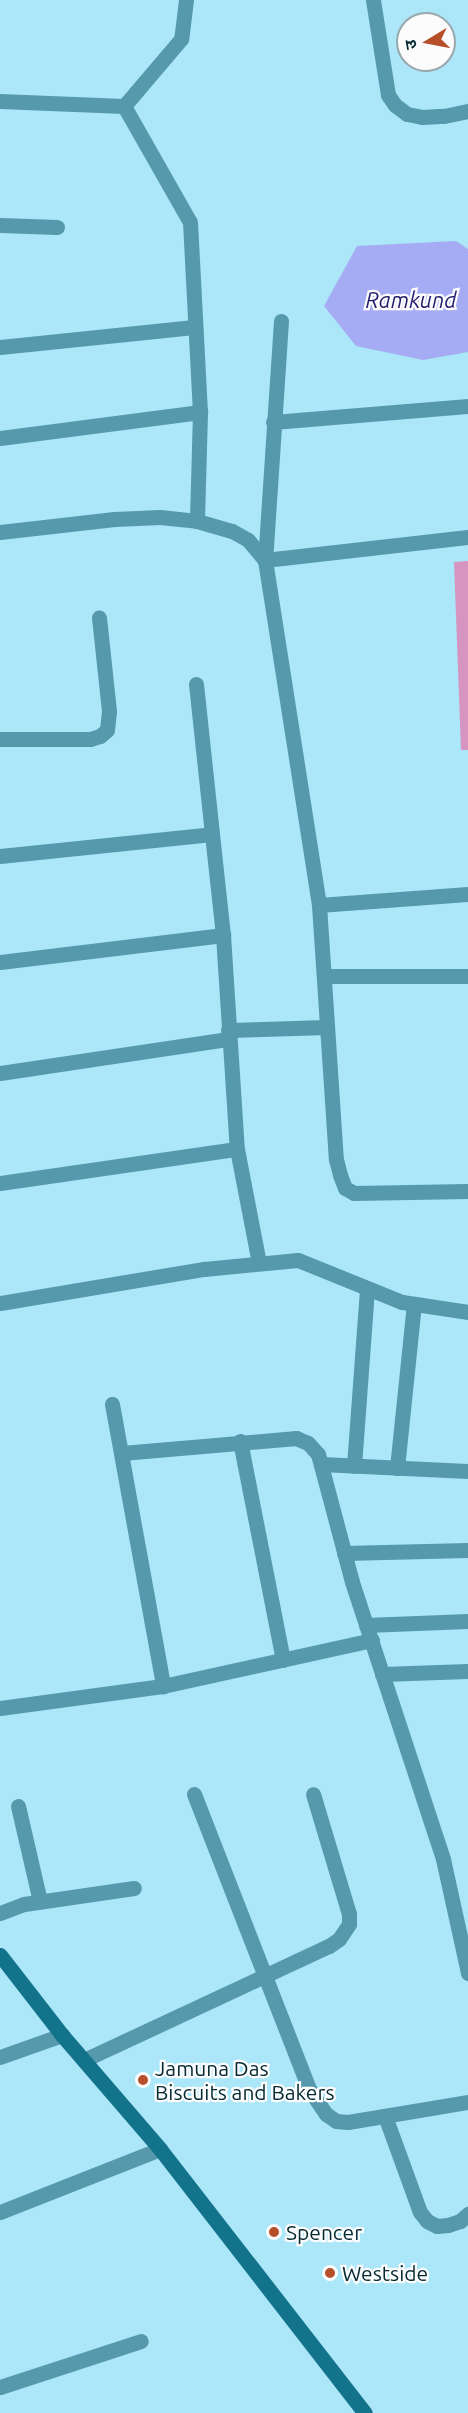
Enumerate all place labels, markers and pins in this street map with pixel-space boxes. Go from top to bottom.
place label: Jamuna Das Biscuits and Bakers [155,2055,335,2105]
marker: Jamuna Das Biscuits and Bakers [136,2073,150,2087]
place label: Spencer [286,2219,362,2245]
marker: Spencer [267,2225,281,2239]
place label: Westside [342,2260,428,2286]
marker: Westside [323,2266,337,2280]

